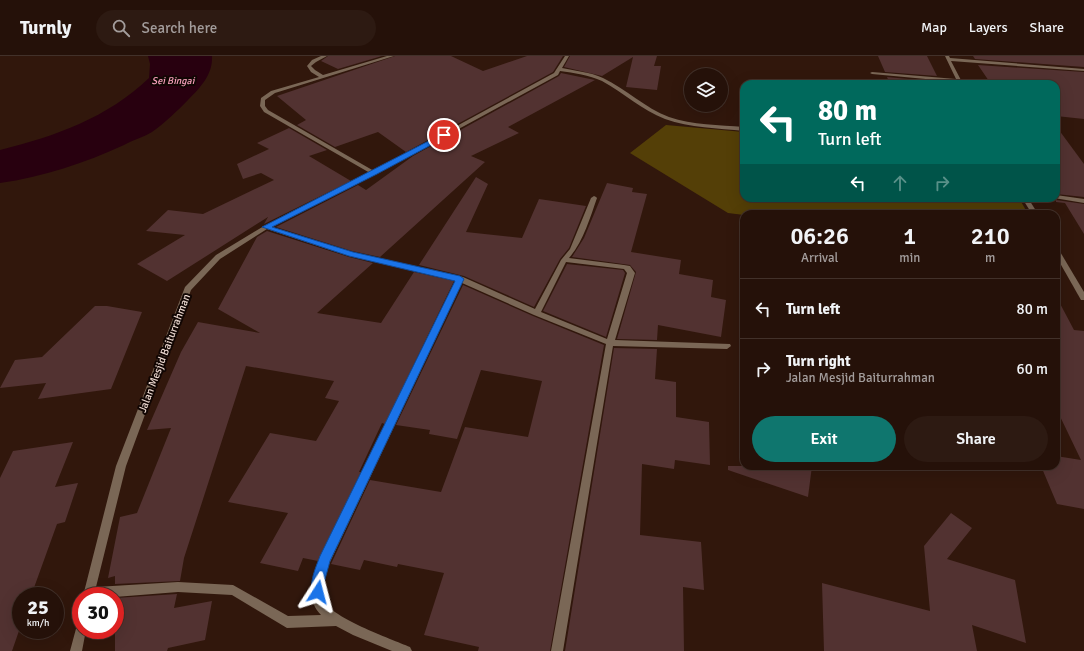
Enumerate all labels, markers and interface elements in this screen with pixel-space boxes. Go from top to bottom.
search box [96,10,376,46]
text: Turnly [20,16,72,40]
icon: search [110,17,132,39]
text: Search here [142,19,217,37]
text: Map [921,19,947,36]
text: Layers [969,19,1008,36]
text: Share [1030,19,1064,36]
map controls [684,68,728,112]
button: layers [684,68,728,112]
water label: Sei Bingai [152,75,196,87]
text: 80 m [818,94,877,128]
icon: left [752,96,804,148]
pin [427,118,461,152]
icon: arrive [433,124,455,146]
text: Turn left [818,128,881,150]
icon: left [847,172,869,194]
icon: ahead [889,172,911,194]
icon: right [931,172,953,194]
text: 06:26 [790,221,849,251]
text: 1 [903,221,916,251]
text: 210 [971,221,1010,251]
text: Arrival [801,250,838,266]
text: min [899,250,920,266]
text: m [985,250,995,266]
street label: Jalan Mesjid Baiturrahman [136,292,193,414]
icon: left [752,298,774,320]
text: Turn left [786,300,840,318]
text: 80 m [1017,300,1048,318]
text: Turn right [786,352,851,370]
icon: right [752,358,774,380]
text: 60 m [1017,360,1048,378]
text: Jalan Mesjid Baiturrahman [786,370,935,386]
button: Exit [752,416,896,462]
button: Share [904,416,1048,462]
position arrow [297,571,339,613]
speed limit sign: 30 [72,587,124,639]
text: 25 [27,595,49,620]
text: km/h [27,617,49,629]

